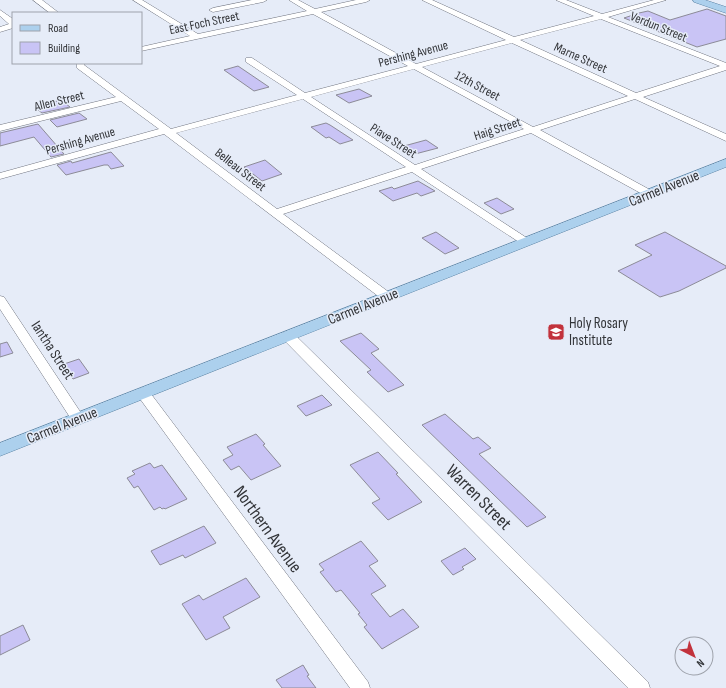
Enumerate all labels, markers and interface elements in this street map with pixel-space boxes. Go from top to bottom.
street label: East Foch Street [168,8,241,38]
street label: Verdun Street [628,8,690,46]
legend [12,12,142,64]
text: Road [48,21,68,36]
street label: Pershing Avenue [377,37,450,71]
street label: Marne Street [551,39,610,77]
text: Building [48,41,80,56]
street label: 12th Street [452,67,503,104]
street label: Allen Street [32,87,86,115]
street label: Haig Street [472,114,523,144]
street label: Piave Street [367,120,420,162]
street label: Pershing Avenue [44,123,117,159]
street label: Belleau Street [211,145,269,195]
street label: Carmel Avenue [626,166,702,211]
street label: Carmel Avenue [325,284,401,329]
place label: Holy Rosary Institute [569,314,628,350]
street label: Iantha Street [27,317,79,384]
school or university icon: Holy Rosary Institute [546,322,566,342]
street label: Carmel Avenue [24,403,100,448]
street label: Warren Street [442,460,516,535]
street label: Northern Avenue [229,482,306,577]
north arrow [674,636,714,676]
text: N [694,656,707,670]

